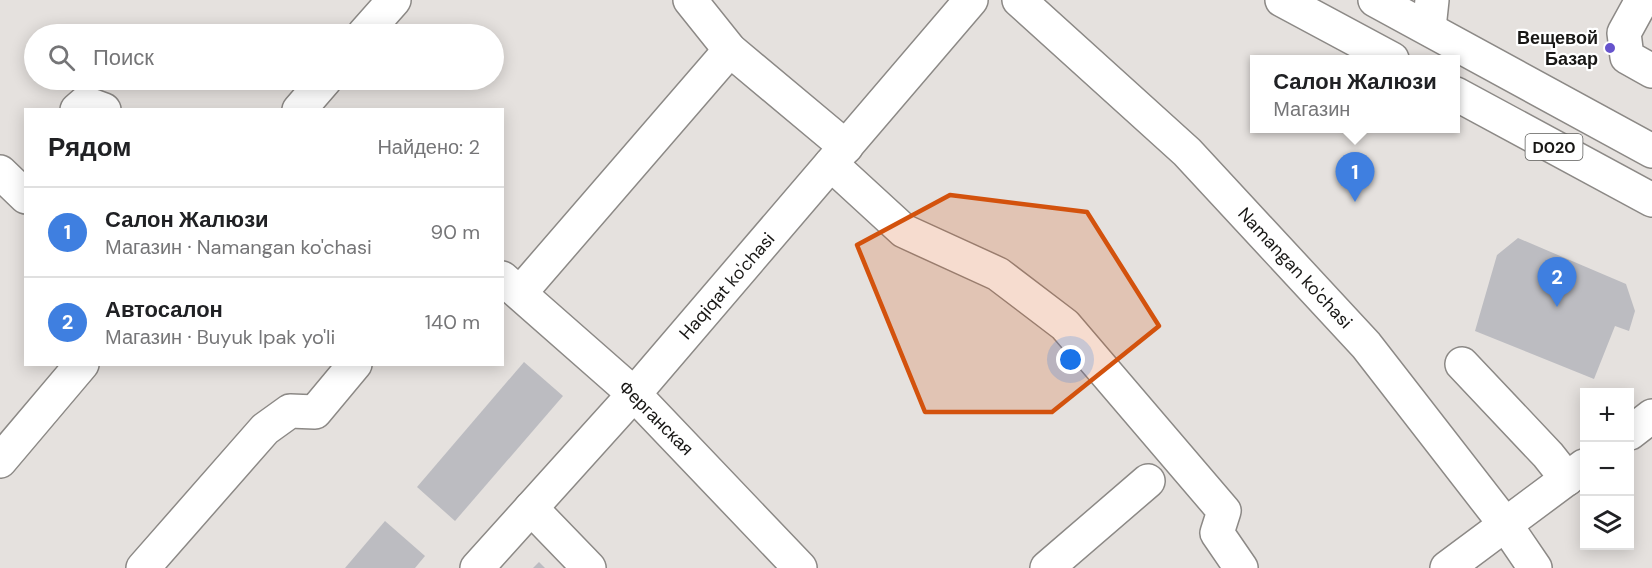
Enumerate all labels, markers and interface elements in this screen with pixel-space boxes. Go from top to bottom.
search box [24,24,504,90]
place label: Вещевой Базар [1517,26,1598,71]
icon: search [45,41,78,74]
marker: Вещевой Базар [1603,41,1617,55]
text: Поиск [93,43,154,72]
popup [1250,55,1460,133]
text: Салон Жалюзи [1273,67,1437,96]
text: Магазин [1273,96,1350,122]
text: Рядом [48,130,131,164]
text: Найдено: 2 [377,134,480,160]
road number: D020 [1526,134,1582,160]
pin: 1 [1336,152,1374,202]
street label: Namangan ko'chasi [1232,202,1358,334]
text: Салон Жалюзи [105,205,269,234]
text: 1 [64,219,71,245]
text: 90 m [431,219,480,245]
street label: Haqiqat ko'chasi [674,227,780,345]
text: Магазин · Namangan ko'chasi [105,234,372,260]
pin: 2 [1538,258,1576,307]
text: Автосалон [105,295,223,324]
text: 2 [62,309,73,335]
text: 140 m [425,309,480,335]
text: Магазин · Buyuk Ipak yo'li [105,324,335,350]
your location [1056,345,1085,374]
street label: Ферганская [613,375,699,461]
map controls [1580,388,1634,550]
button: + [1580,388,1634,442]
button: − [1580,442,1634,496]
button: layers [1580,496,1634,550]

